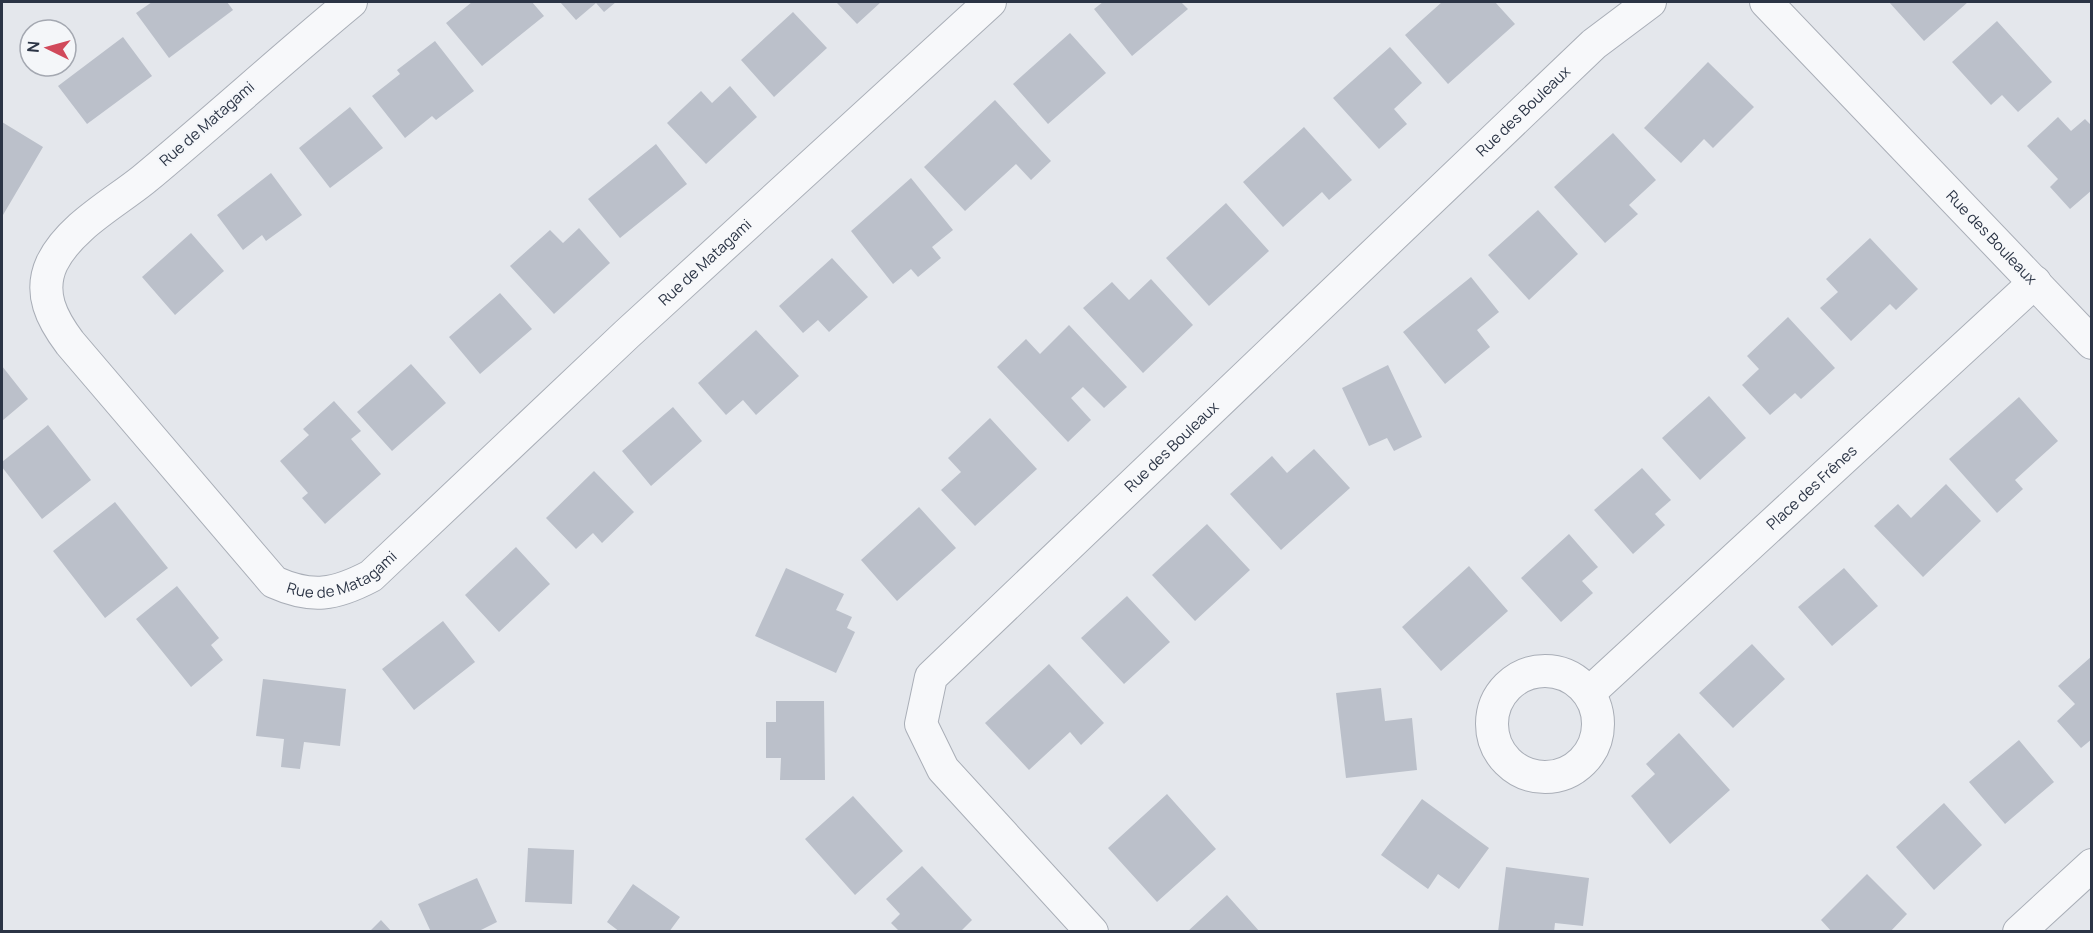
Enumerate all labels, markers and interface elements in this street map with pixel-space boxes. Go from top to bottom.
north arrow [18,18,78,78]
text: N [22,40,45,53]
street label: Rue des Bouleaux [1471,61,1575,161]
street label: Rue de Matagami [155,76,259,171]
street label: Rue des Bouleaux [1942,186,2042,289]
street label: Rue de Matagami [654,214,756,310]
street label: Rue des Bouleaux [1120,397,1223,497]
street label: Place des Frênes [1762,440,1861,534]
street label: Rue de Matagami [284,546,401,603]

